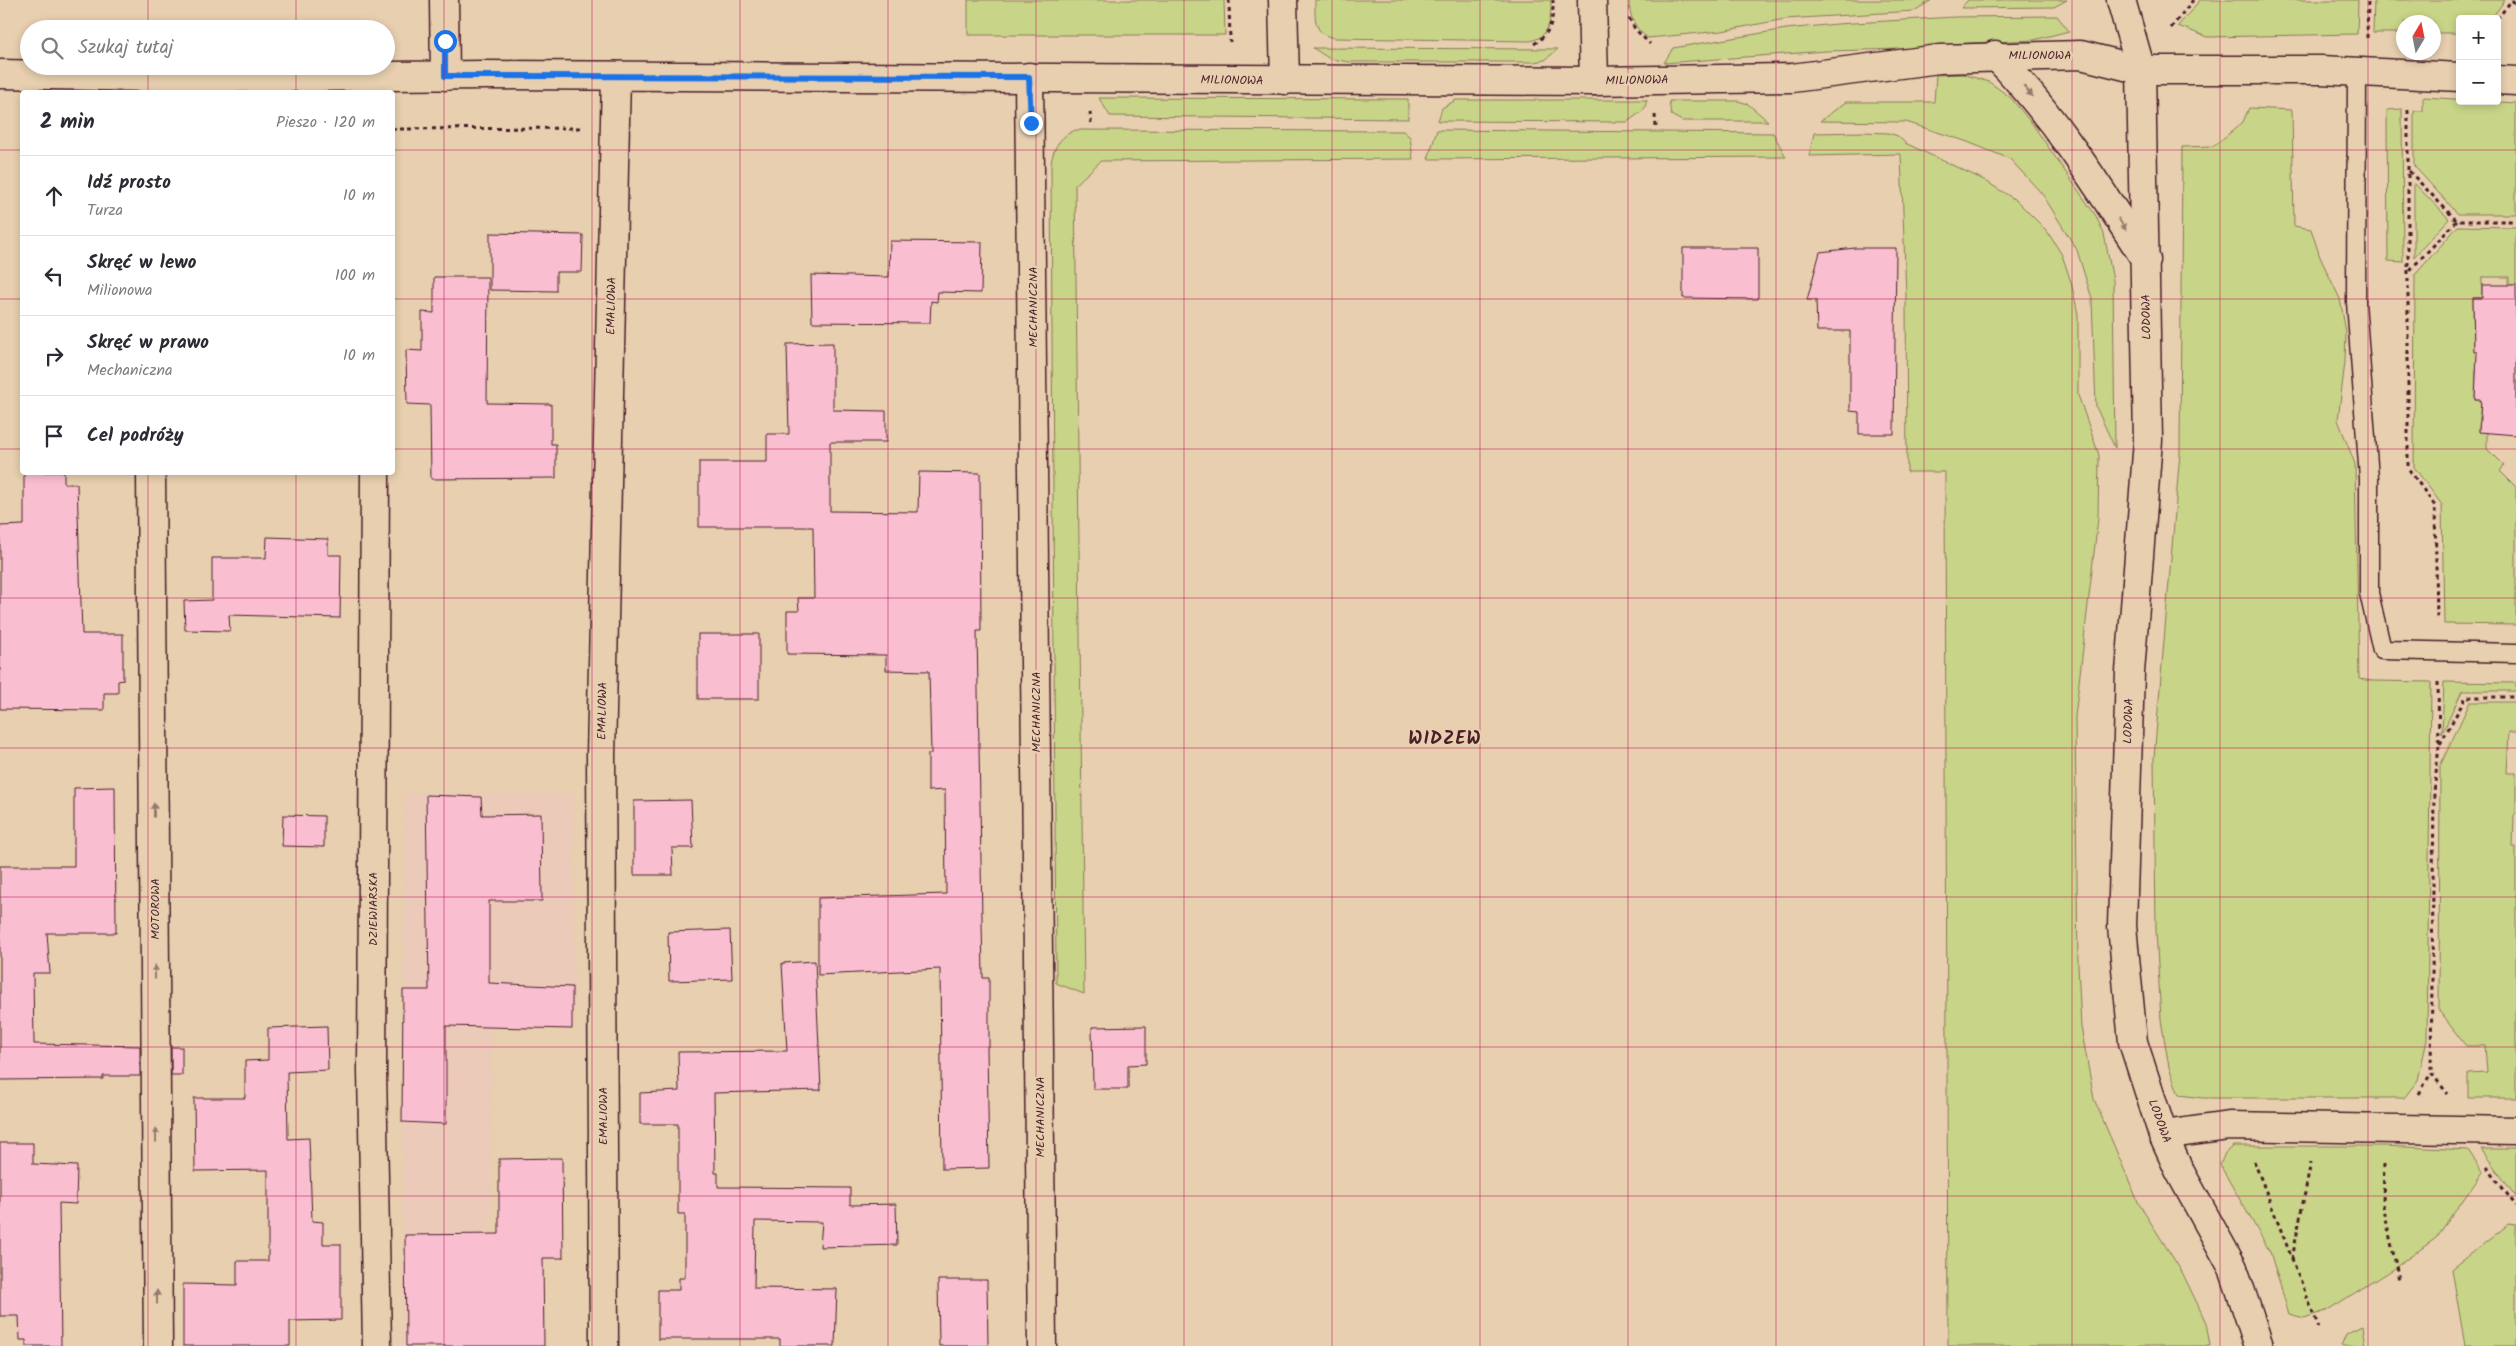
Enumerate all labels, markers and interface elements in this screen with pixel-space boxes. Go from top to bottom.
north arrow [2396,15,2441,60]
map controls [2456,15,2501,105]
button: + [2456,15,2501,60]
search box [20,20,395,75]
route start [434,30,457,53]
text: Szukaj tutaj [78,33,173,63]
icon: search [38,34,66,62]
street label: MILIONOWA [2009,46,2071,65]
button: − [2456,60,2501,105]
street label: MILIONOWA [1200,70,1264,91]
street label: MILIONOWA [1605,70,1669,91]
one-way arrow [2023,84,2034,97]
text: 2 min [40,106,95,139]
text: Pieszo · 120 m [276,110,375,135]
route end [1020,112,1043,135]
text: Idź prosto [87,168,171,198]
icon: ahead [40,182,68,210]
text: 10 m [343,183,375,208]
text: Turza [87,198,123,223]
one-way arrow [2117,217,2127,230]
text: Skręć w lewo [87,248,196,278]
icon: left [40,262,68,290]
text: 100 m [335,263,375,288]
street label: MECHANICZNA [1024,267,1043,347]
street label: EMALIOWA [601,277,622,335]
text: Milionowa [87,278,152,303]
street label: LODOWA [2137,294,2156,340]
text: Skręć w prawo [87,328,209,358]
icon: right [40,342,68,370]
text: 10 m [343,343,375,368]
text: Mechaniczna [87,358,173,383]
text: Cel podróży [87,421,184,451]
icon: arrive [40,422,68,450]
street label: MECHANICZNA [1027,672,1046,752]
street label: EMALIOWA [592,682,613,740]
street label: LODOWA [2118,698,2139,744]
district label: WIDZEW [1408,725,1482,754]
one-way arrow [150,802,158,818]
street label: DZIEWIARSKA [364,872,383,946]
street label: MOTOROWA [146,878,165,940]
one-way arrow [151,964,159,980]
street label: MECHANICZNA [1031,1077,1050,1157]
street label: EMALIOWA [594,1087,613,1145]
street label: LODOWA [2143,1096,2176,1146]
one-way arrow [152,1127,160,1143]
one-way arrow [153,1289,161,1305]

